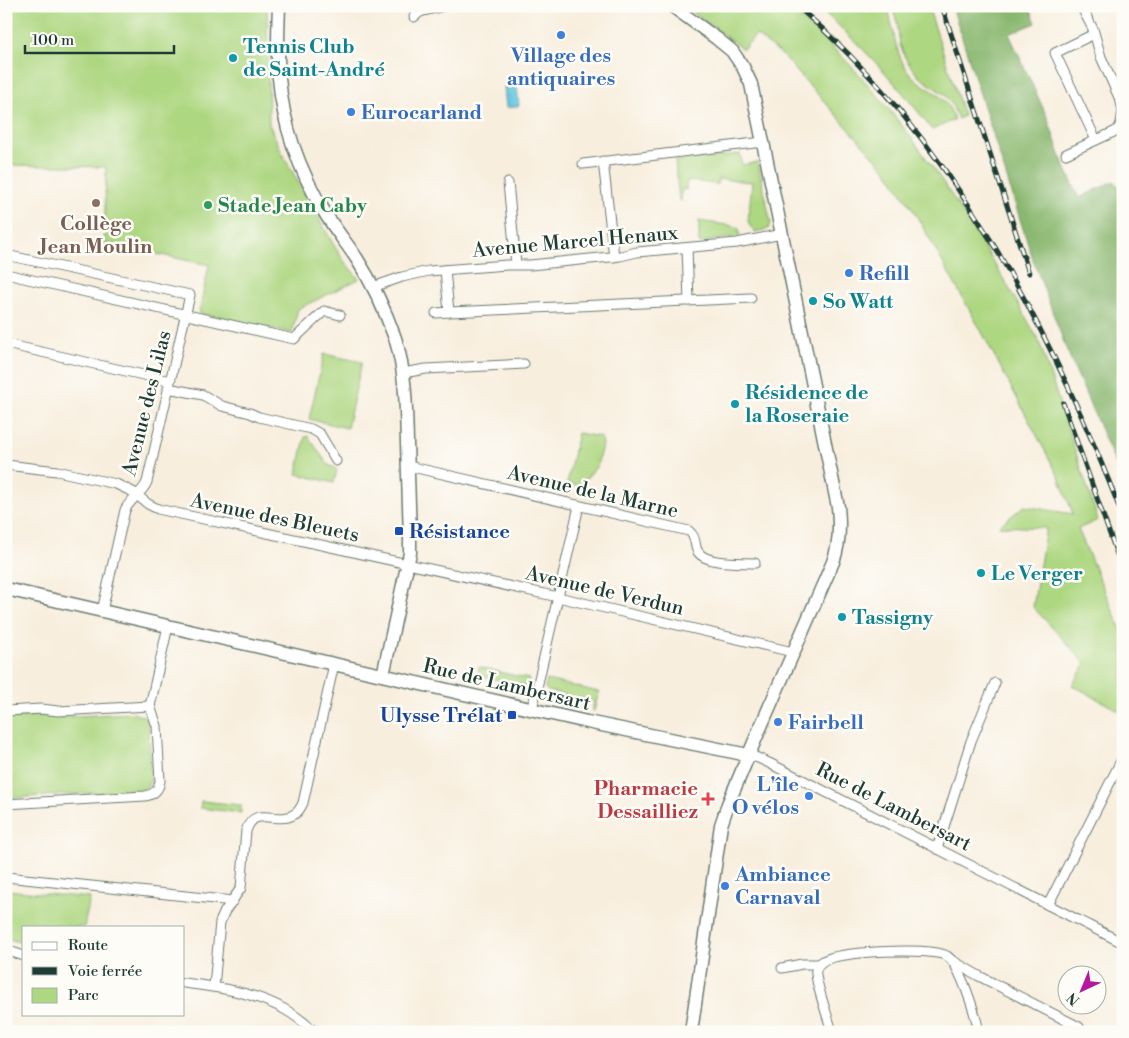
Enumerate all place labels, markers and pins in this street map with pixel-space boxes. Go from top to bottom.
marker: Village des antiquaires [555,29,567,41]
place label: Tennis Club de Saint-André [243,35,385,83]
place label: Village des antiquaires [507,44,615,92]
marker: Tennis Club de Saint-André [227,52,239,64]
place label: Eurocarland [361,101,483,126]
marker: Eurocarland [345,106,357,118]
place label: Stade Jean Caby [218,194,368,219]
marker: Collège Jean Moulin [90,197,102,209]
marker: Stade Jean Caby [202,199,214,211]
place label: Collège Jean Moulin [37,212,153,260]
place label: Refill [859,262,910,287]
marker: Refill [843,267,855,279]
place label: So Watt [823,290,894,315]
marker: So Watt [807,295,819,307]
place label: Résidence de la Roseraie [745,381,869,429]
marker: Résidence de la Roseraie [729,398,741,410]
place label: Résistance [409,520,510,545]
marker: Résistance [393,525,405,537]
place label: Le Verger [991,562,1083,587]
marker: Le Verger [975,567,987,579]
place label: Tassigny [852,606,934,631]
marker: Tassigny [836,611,848,623]
place label: Ulysse Trélat [380,704,503,729]
marker: Ulysse Trélat [506,709,518,721]
place label: Fairbell [788,711,864,736]
marker: Fairbell [772,716,784,728]
place label: L'île O vélos [732,773,799,821]
place label: Pharmacie Dessailliez [594,777,698,825]
marker: L'île O vélos [803,790,815,802]
marker: Pharmacie Dessailliez [702,793,714,805]
place label: Ambiance Carnaval [734,863,831,911]
marker: Ambiance Carnaval [719,880,731,892]

